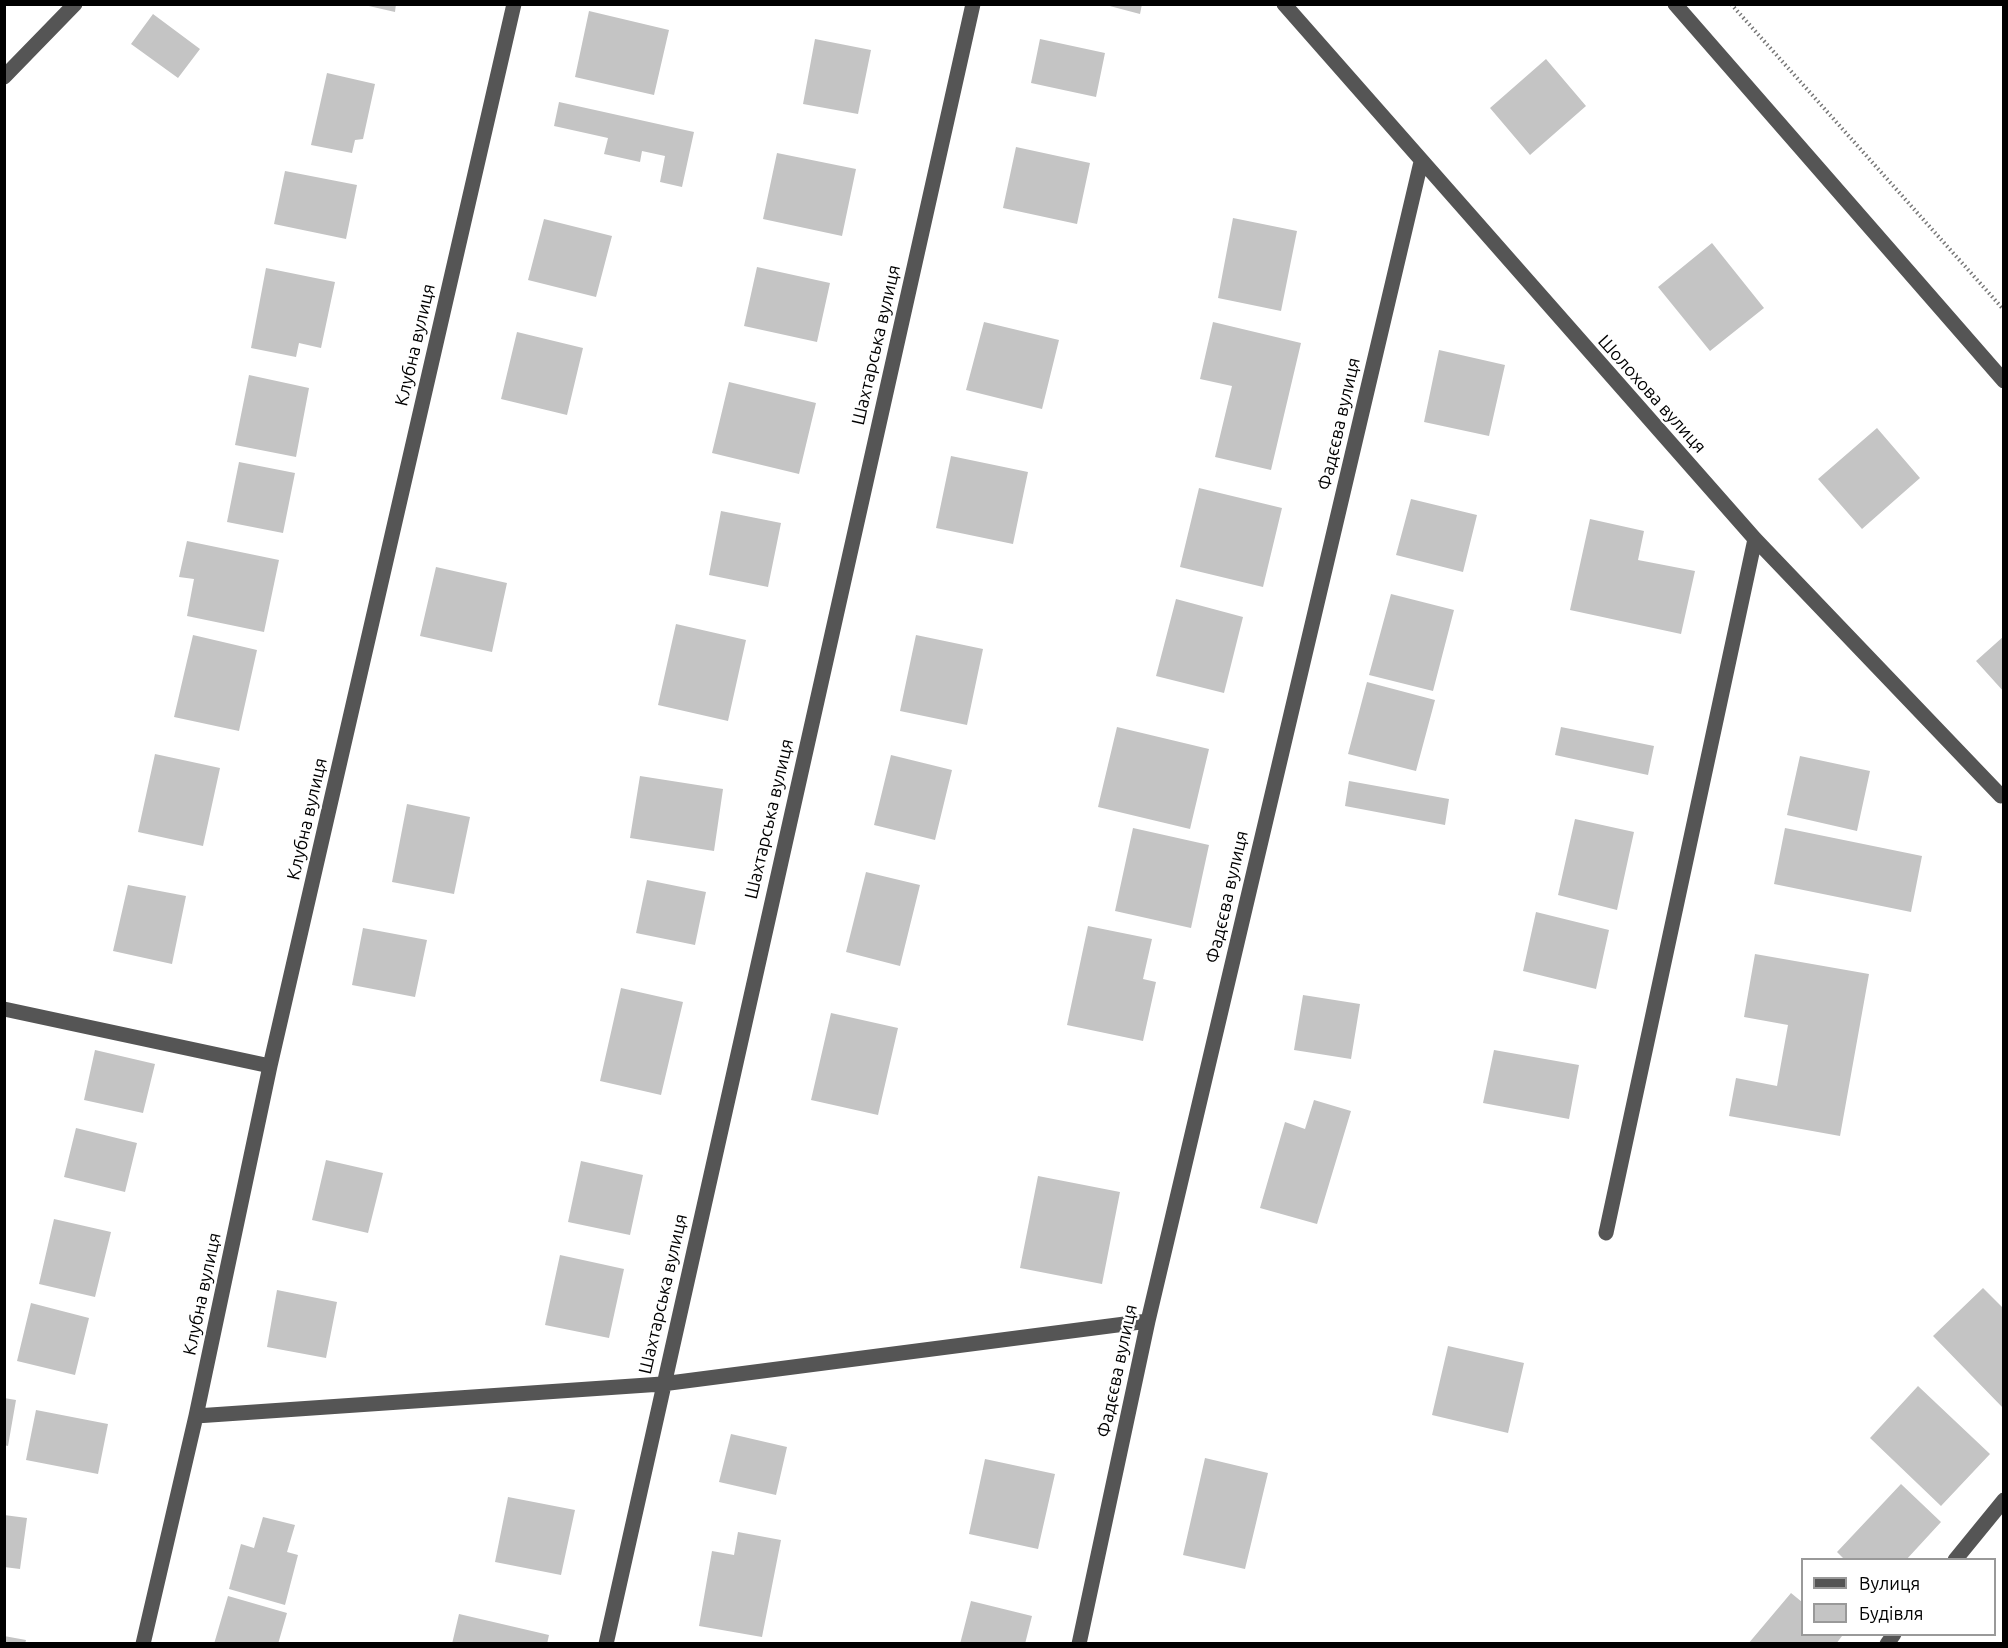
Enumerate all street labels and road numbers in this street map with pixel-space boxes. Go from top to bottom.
street label: Шахтарська вулиця [847,263,905,427]
street label: Клубна вулиця [390,282,440,408]
street label: Шолохова вулиця [1593,331,1711,457]
street label: Фадєєва вулиця [1313,356,1365,492]
street label: Шахтарська вулиця [740,737,798,901]
street label: Клубна вулиця [282,756,332,882]
street label: Фадєєва вулиця [1201,829,1253,965]
street label: Шахтарська вулиця [634,1212,692,1376]
street label: Клубна вулиця [178,1231,226,1357]
street label: Фадєєва вулиця [1092,1303,1142,1439]

